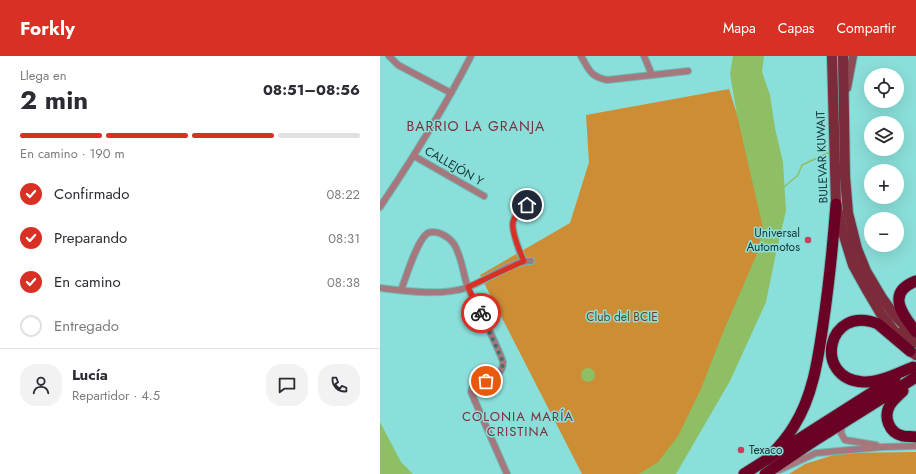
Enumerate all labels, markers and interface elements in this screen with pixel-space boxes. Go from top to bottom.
text: Forkly [20,15,75,42]
text: Mapa [723,18,756,38]
text: Capas [778,18,815,38]
text: Compartir [837,18,896,38]
text: Llega en [20,66,67,85]
map controls [864,68,904,252]
button: locate [864,68,904,108]
text: 08:51–08:56 [263,79,360,101]
text: 2 min [20,81,88,119]
street label: BULEVAR KUWAIT [811,110,833,204]
district label: BARRIO LA GRANJA [407,116,545,136]
button: layers [864,116,904,156]
street label: CALLEJÓN Y [421,142,487,190]
text: En camino · 190 m [20,144,125,163]
button: + [864,164,904,204]
icon: check [20,183,42,205]
text: Confirmado [54,183,129,205]
text: 08:22 [326,185,360,204]
pin [510,188,544,222]
icon: home [516,194,538,216]
button: − [864,212,904,252]
place label: Universal Automotos [746,224,800,256]
icon: check [20,227,42,249]
text: Preparando [54,227,127,249]
text: 08:31 [328,229,360,248]
marker: Universal Automotos [803,235,813,245]
icon: check [20,271,42,293]
text: En camino [54,271,121,293]
text: 08:38 [327,273,360,292]
courier [461,293,501,333]
icon: bike [470,302,492,324]
park label: Club del BCIE [586,308,658,326]
text: Entregado [54,315,119,337]
button: person [20,364,62,406]
text: Lucía [72,364,108,386]
button: chat [266,364,308,406]
button: phone [318,364,360,406]
pin [469,364,503,398]
icon: bag [475,370,497,392]
text: Repartidor · 4.5 [72,386,160,405]
district label: COLONIA MARÍA CRISTINA [462,407,574,441]
place label: Texaco [749,441,783,459]
marker: Texaco [736,445,746,455]

